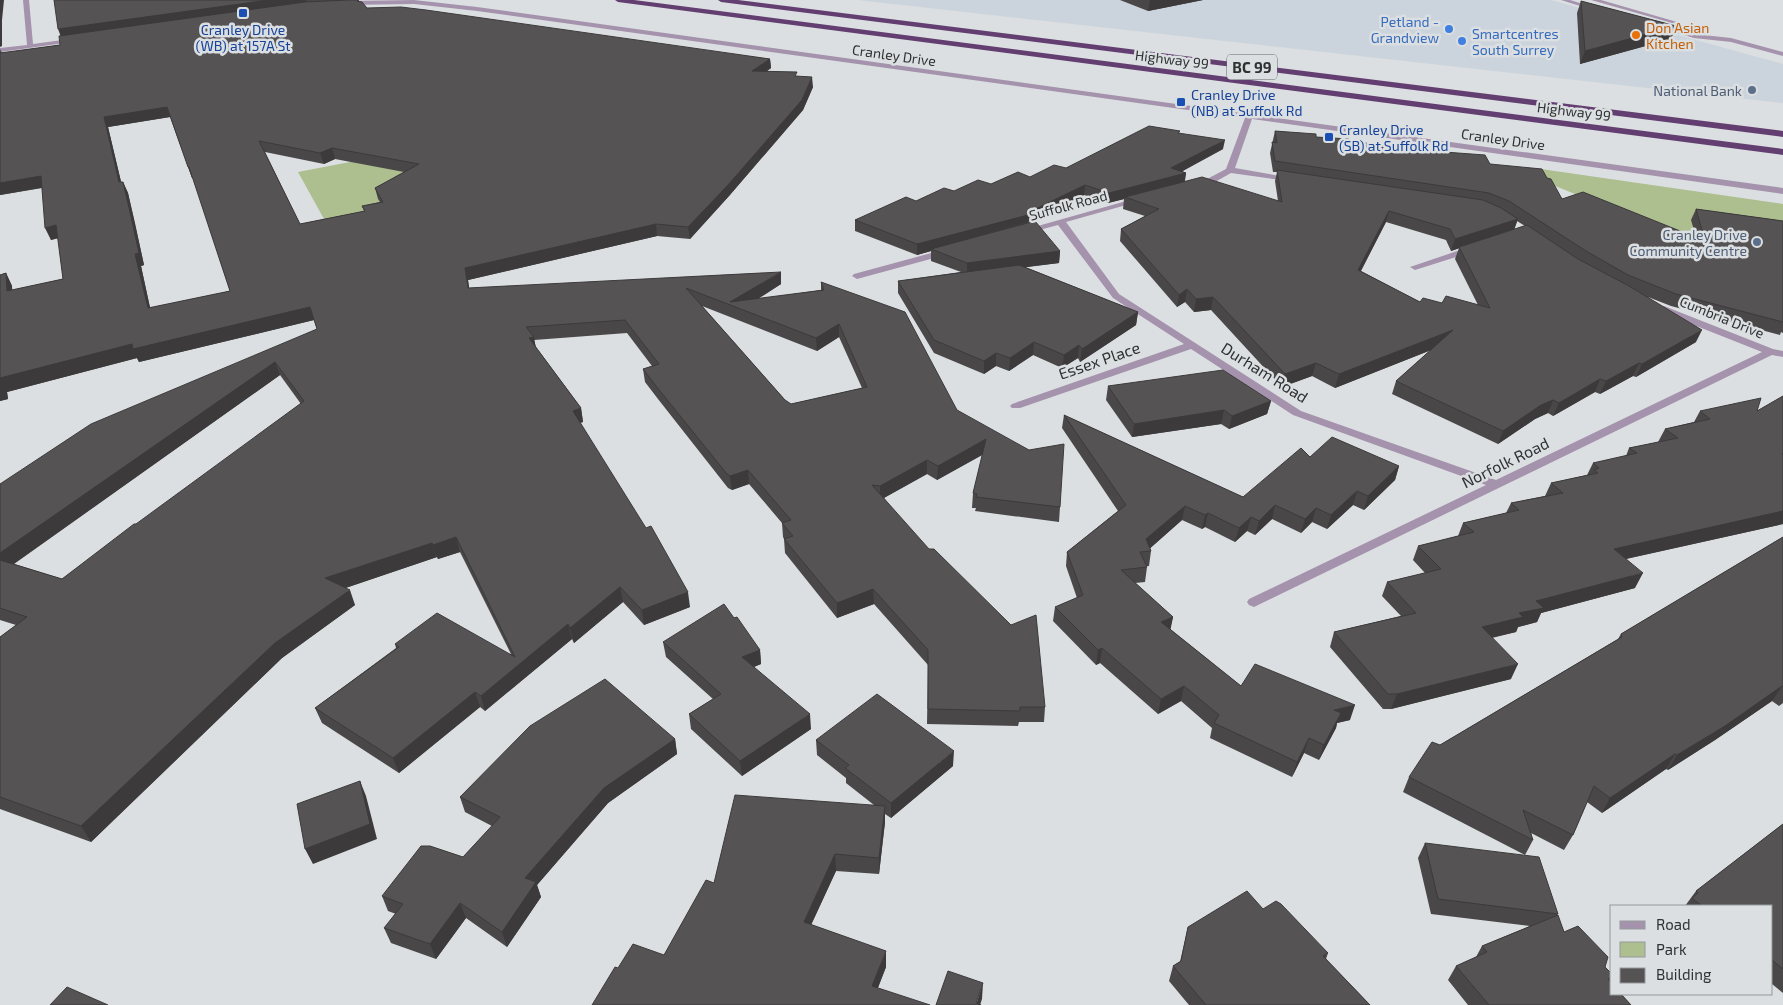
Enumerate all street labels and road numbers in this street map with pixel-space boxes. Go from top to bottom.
street label: Cranley Drive [851,41,937,69]
street label: Highway 99 [1134,46,1210,72]
road number: BC 99 [1227,54,1277,80]
street label: Highway 99 [1536,98,1612,124]
street label: Cranley Drive [1460,125,1546,153]
street label: Suffolk Road [1027,186,1109,224]
street label: Cumbria Drive [1677,292,1767,342]
street label: Essex Place [1056,337,1142,383]
street label: Durham Road [1218,338,1312,406]
street label: Norfolk Road [1458,433,1552,491]

